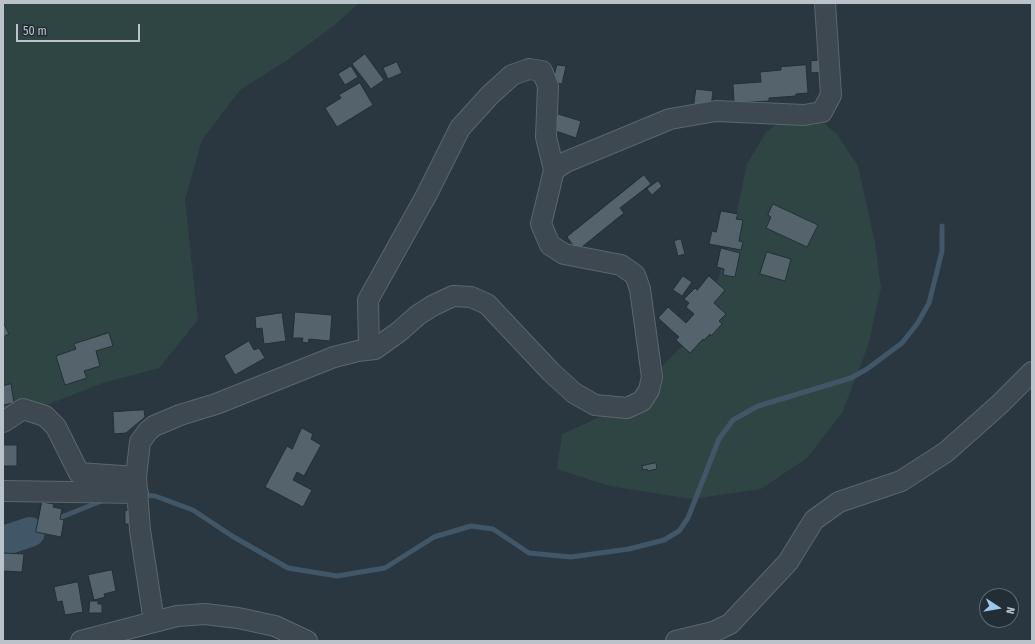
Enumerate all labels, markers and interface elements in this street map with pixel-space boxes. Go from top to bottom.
scale bar [18,16,142,42]
text: 50 m [23,24,47,38]
north arrow [979,588,1019,628]
text: N [1003,606,1017,615]

